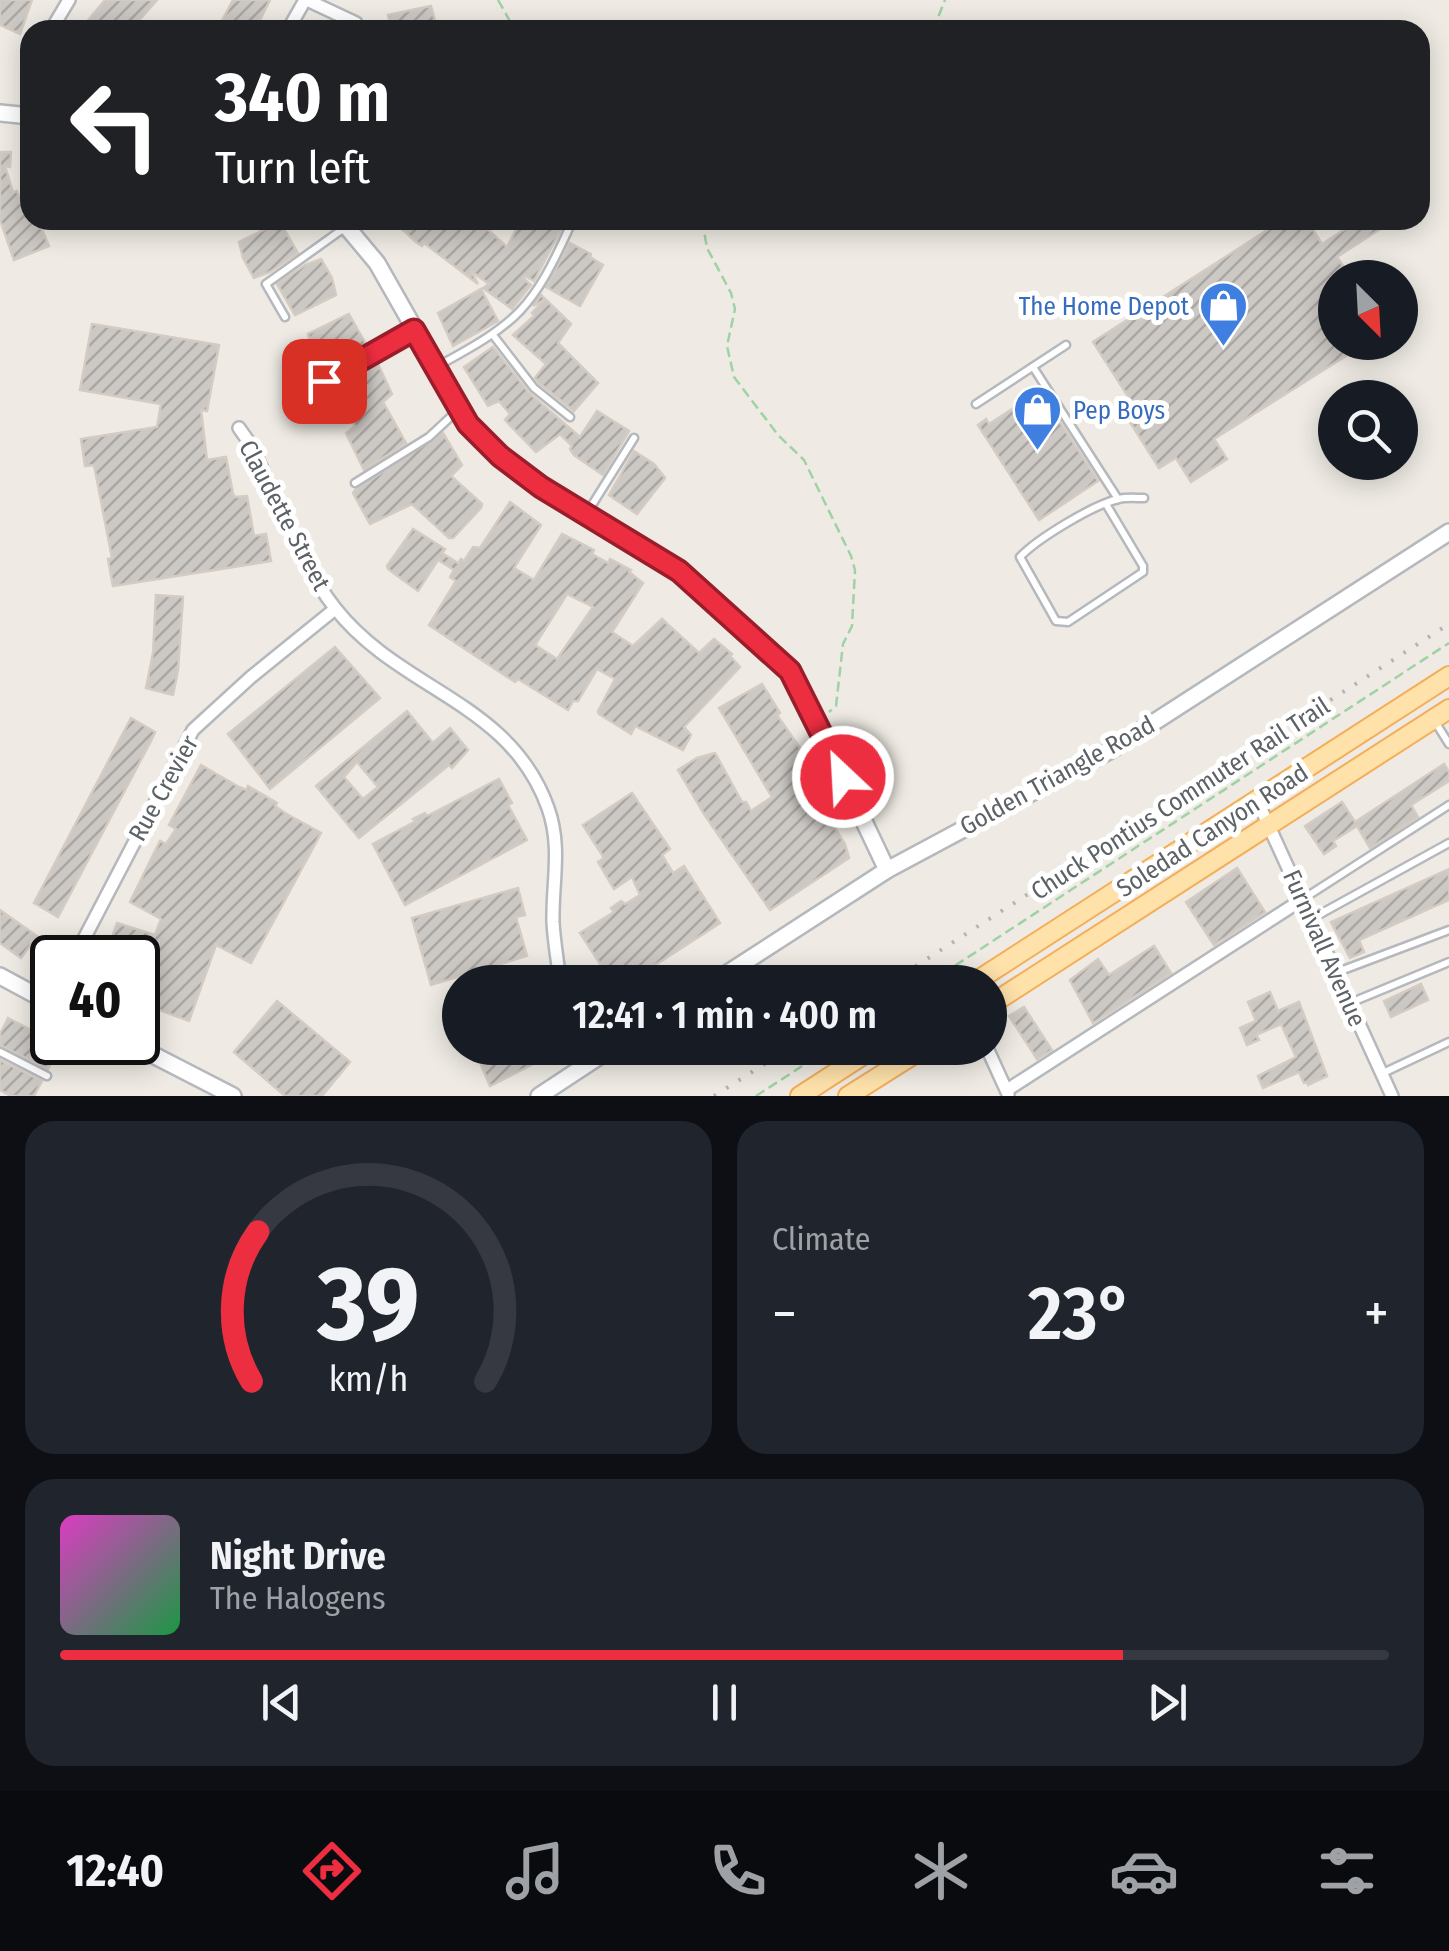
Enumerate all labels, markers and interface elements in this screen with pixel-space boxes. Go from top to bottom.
text: 340 m [215,56,390,140]
icon: left [50,60,180,190]
text: Turn left [215,141,370,195]
north arrow [1318,260,1418,360]
map controls [1318,260,1418,480]
shop icon: The Home Depot [1198,280,1250,348]
place label: The Home Depot [1019,292,1190,322]
pin [282,339,367,424]
icon: arrive [297,354,352,409]
button: search [1318,380,1418,480]
shop icon: Pep Boys [1012,384,1064,452]
place label: Pep Boys [1073,396,1165,426]
street label: Claudette Street [232,435,337,596]
street label: Chuck Pontius Commuter Rail Trail [1026,691,1336,907]
street label: Golden Triangle Road [955,710,1160,842]
position arrow [791,725,895,829]
street label: Rue Crevier [123,730,205,846]
street label: Soledad Canyon Road [1111,758,1314,904]
street label: Furnivall Avenue [1276,865,1372,1031]
speed limit sign: 40 [30,935,160,1065]
text: 12:41 · 1 min · 400 m [572,992,877,1038]
text: Climate [772,1220,871,1258]
text: 39 [316,1242,420,1367]
text: 23° [1028,1269,1133,1359]
text: − [772,1281,797,1347]
text: + [1364,1281,1389,1347]
text: km/h [329,1358,408,1400]
text: Night Drive [210,1533,386,1579]
text: The Halogens [210,1579,386,1617]
icon: previous [254,1675,309,1730]
icon: pause [697,1675,752,1730]
icon: next [1140,1675,1195,1730]
icon: directions [297,1836,367,1906]
icon: music [500,1836,570,1906]
icon: phone [703,1836,773,1906]
icon: climate [906,1836,976,1906]
icon: car [1109,1836,1179,1906]
icon: filters [1312,1836,1382,1906]
text: 12:40 [67,1844,164,1898]

